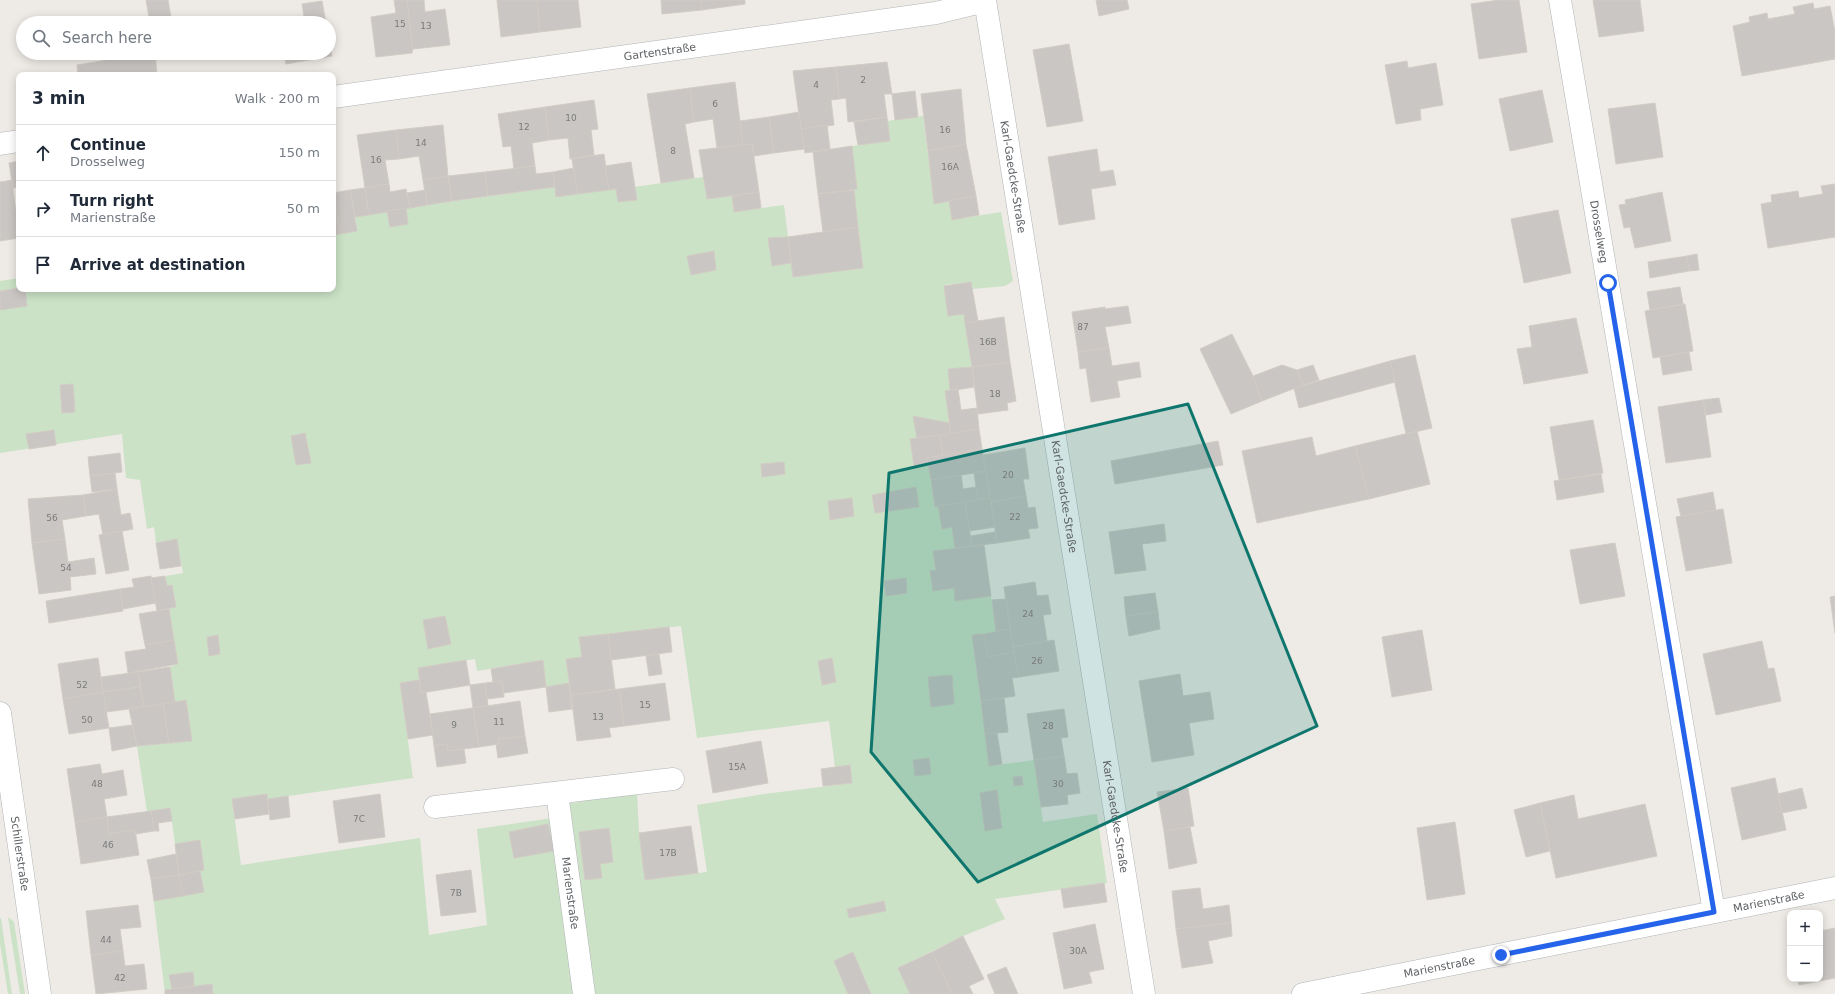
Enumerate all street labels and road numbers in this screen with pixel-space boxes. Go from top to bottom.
street label: Gartenstraße [623,40,697,63]
street label: Karl-Gaedcke-Straße [997,120,1028,234]
street label: Drosselweg [1587,199,1610,264]
street label: Karl-Gaedcke-Straße [1049,439,1079,554]
street label: Karl-Gaedcke-Straße [1100,759,1131,874]
street label: Schillerstraße [8,815,31,892]
street label: Marienstraße [559,856,581,930]
street label: Marienstraße [1732,888,1806,915]
street label: Marienstraße [1403,954,1477,981]

